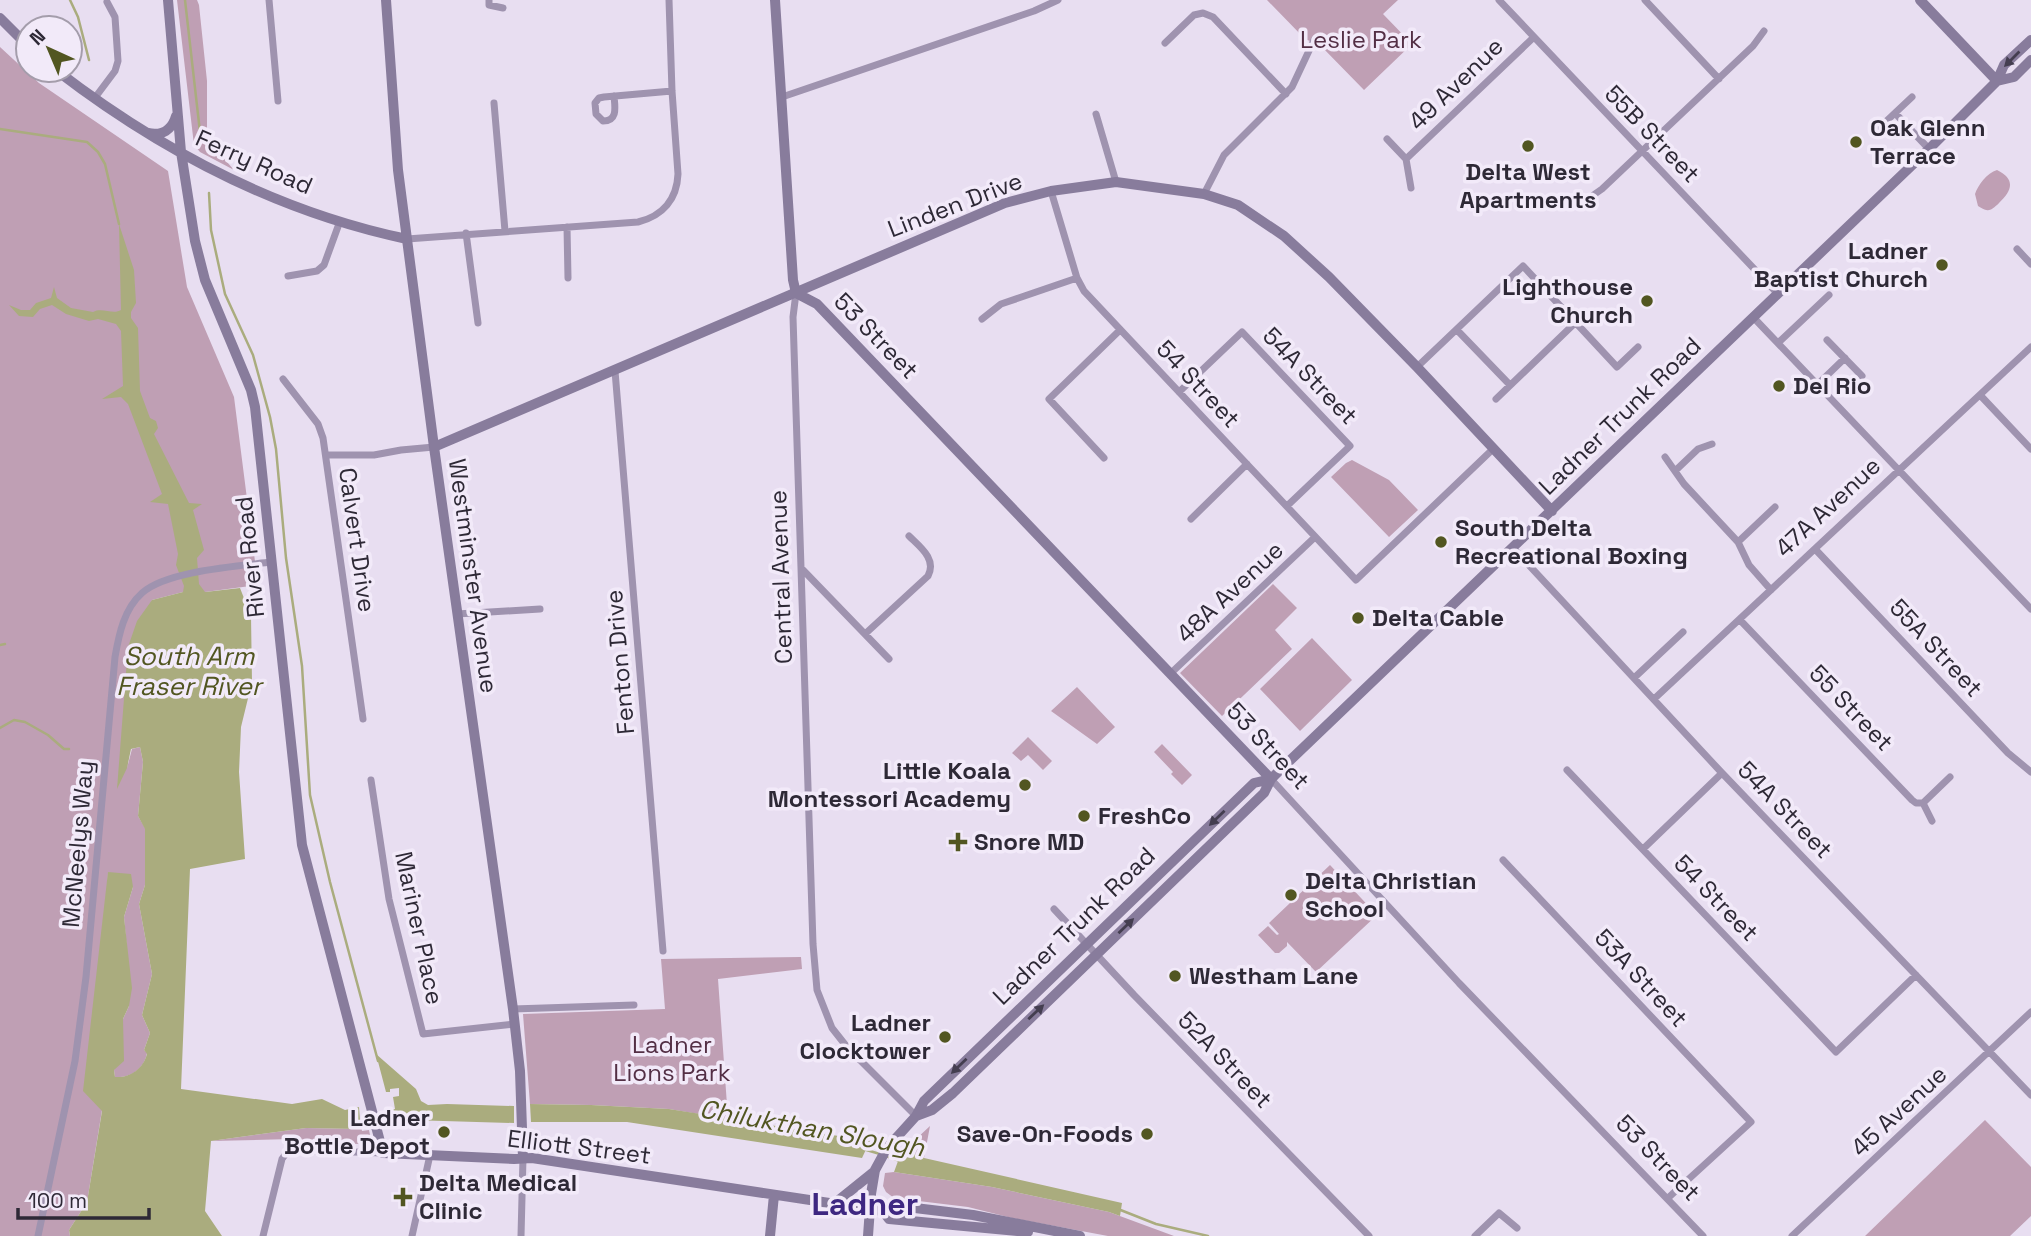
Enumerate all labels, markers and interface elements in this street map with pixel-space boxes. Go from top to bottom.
north arrow [14,14,84,84]
text: N [24,24,51,51]
park label: Leslie Park [1300,24,1422,55]
street label: 49 Avenue [1402,31,1510,137]
one-way arrow [2004,50,2020,67]
street label: 55B Street [1598,78,1707,189]
place label: Oak Glenn Terrace [1870,112,1985,171]
street label: Ferry Road [191,122,318,201]
marker: Oak Glenn Terrace [1848,134,1864,150]
marker: Delta West Apartments [1520,138,1536,154]
place label: Delta West Apartments [1459,156,1597,215]
street label: Linden Drive [883,165,1027,244]
place label: Ladner Baptist Church [1754,235,1928,294]
marker: Ladner Baptist Church [1934,257,1950,273]
place label: Lighthouse Church [1502,271,1633,330]
street label: 53 Street [828,286,925,385]
marker: Lighthouse Church [1639,293,1655,309]
street label: 54A Street [1256,320,1364,431]
street label: Ladner Trunk Road [1532,330,1707,501]
street label: 54 Street [1150,333,1247,434]
place label: Del Rio [1793,370,1872,401]
marker: Del Rio [1771,378,1787,394]
street label: 47A Avenue [1768,450,1887,563]
street label: Westminster Avenue [442,457,505,695]
street label: Calvert Drive [332,466,383,614]
street label: Central Avenue [762,490,799,664]
street label: River Road [228,495,271,619]
place label: South Delta Recreational Boxing [1455,512,1688,571]
street label: 48A Avenue [1170,534,1290,649]
marker: South Delta Recreational Boxing [1433,534,1449,550]
street label: Fenton Drive [598,588,641,736]
street label: 55A Street [1883,592,1990,703]
place label: Delta Cable [1372,602,1504,633]
marker: Delta Cable [1350,610,1366,626]
water label: South Arm Fraser River [116,639,265,703]
street label: 55 Street [1803,658,1900,757]
street label: 53 Street [1220,695,1317,796]
street label: 54A Street [1731,754,1839,865]
place label: Little Koala Montessori Academy [768,755,1011,814]
street label: McNeelys Way [55,759,100,929]
marker: Little Koala Montessori Academy [1017,777,1033,793]
place label: FreshCo [1098,800,1191,831]
marker: FreshCo [1076,808,1092,824]
one-way arrow [1208,810,1226,826]
place label: Snore MD [974,826,1084,857]
marker: Snore MD [948,832,968,852]
street label: Ladner Trunk Road [986,840,1161,1011]
street label: Mariner Place [388,848,451,1007]
street label: 54 Street [1667,848,1765,948]
place label: Delta Christian School [1305,865,1477,924]
marker: Delta Christian School [1283,887,1299,903]
one-way arrow [1117,919,1134,935]
street label: 53A Street [1588,922,1695,1033]
place label: Westham Lane [1189,960,1358,991]
marker: Westham Lane [1167,968,1183,984]
one-way arrow [1027,1005,1044,1021]
street label: 52A Street [1171,1005,1279,1115]
place label: Ladner Clocktower [800,1007,931,1066]
park label: Ladner Lions Park [613,1029,731,1088]
marker: Ladner Clocktower [937,1029,953,1045]
one-way arrow [951,1058,968,1074]
street label: 45 Avenue [1844,1058,1953,1163]
water label: Chilukthan Slough [697,1091,928,1165]
place label: Ladner Bottle Depot [284,1102,430,1161]
street label: 53 Street [1610,1108,1707,1207]
place label: Save-On-Foods [957,1118,1133,1149]
street label: Elliott Street [506,1122,653,1171]
marker: Ladner Bottle Depot [436,1124,452,1140]
marker: Save-On-Foods [1139,1126,1155,1142]
place label: Delta Medical Clinic [419,1167,577,1226]
scale bar [18,1176,149,1220]
district label: Ladner [812,1184,918,1224]
text: 100 m [28,1187,87,1214]
marker: Delta Medical Clinic [393,1187,413,1207]

